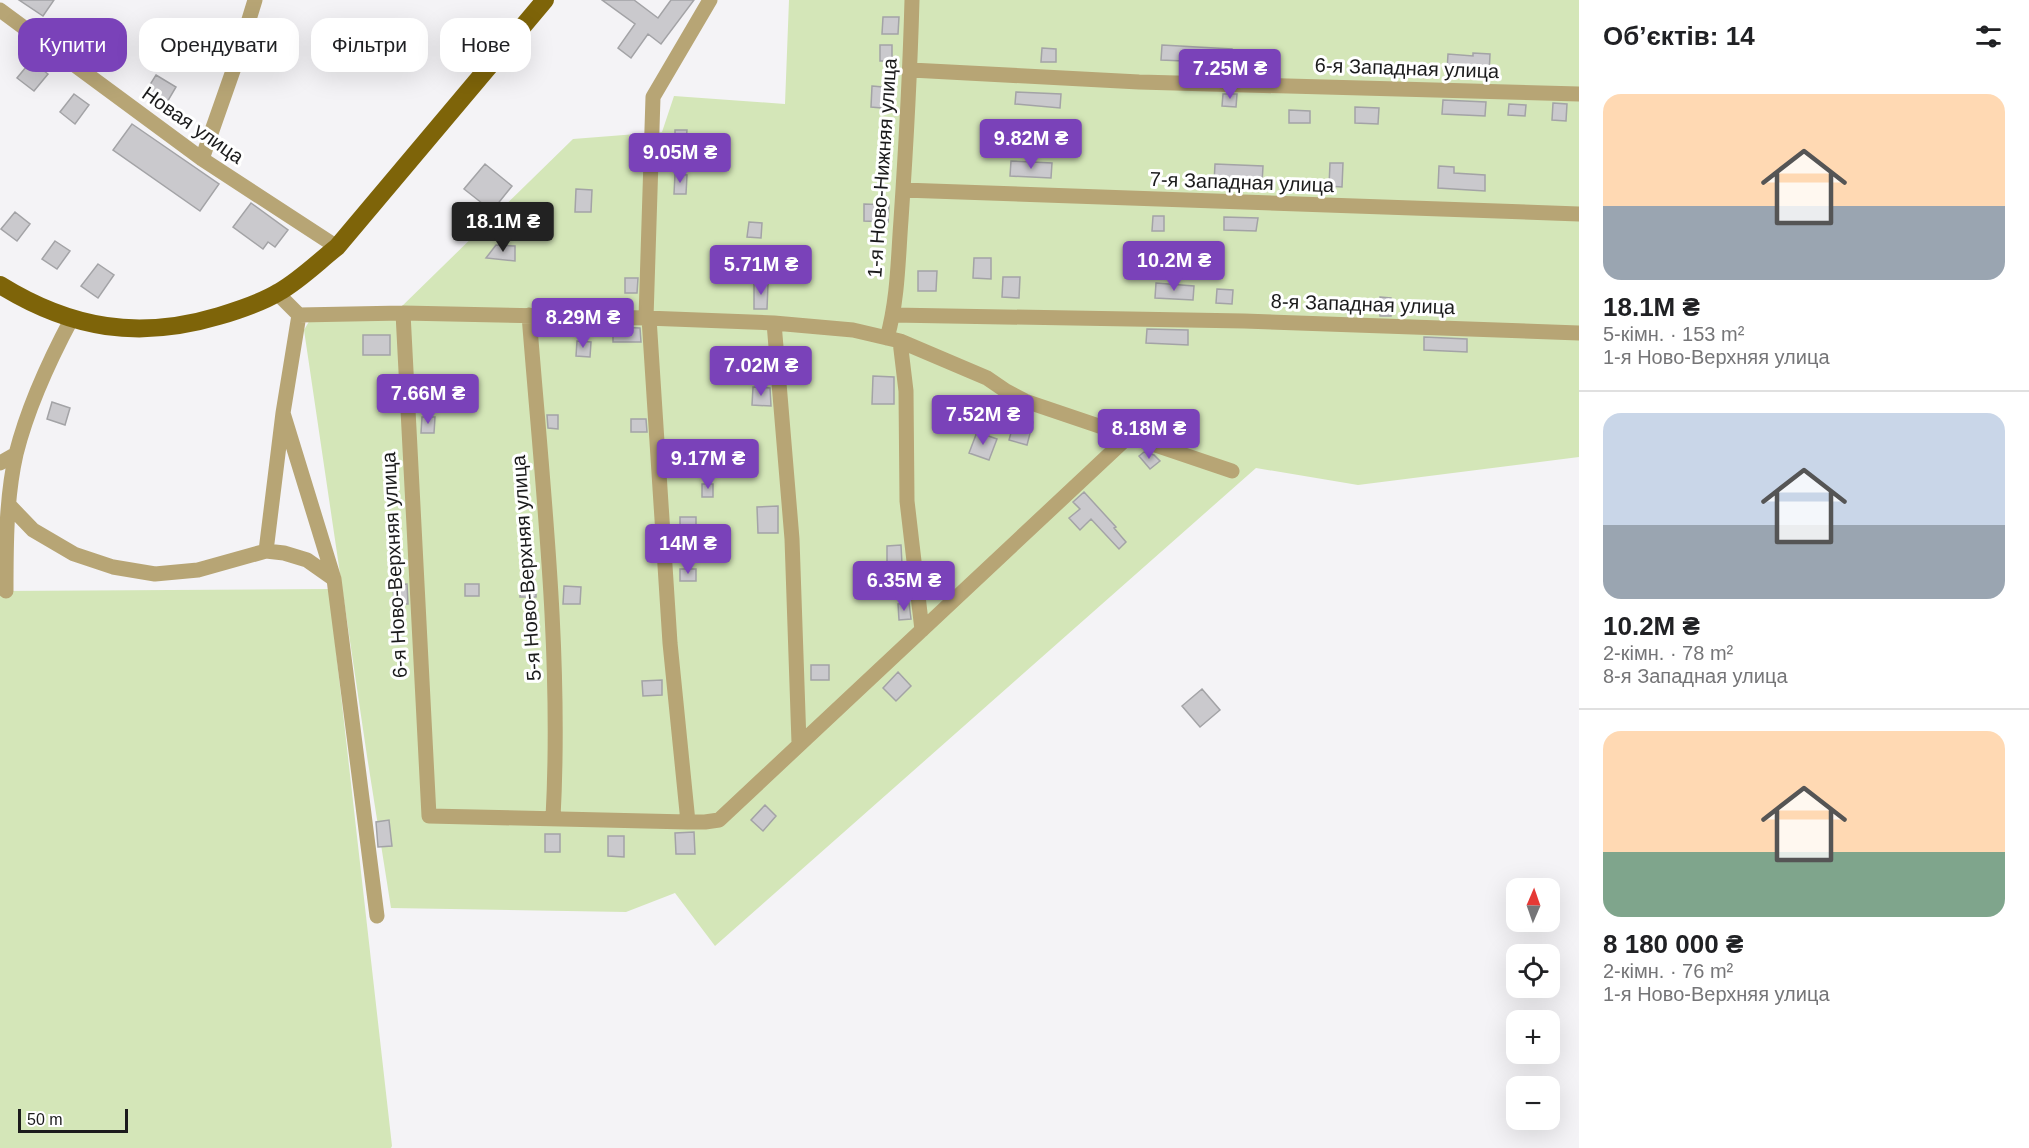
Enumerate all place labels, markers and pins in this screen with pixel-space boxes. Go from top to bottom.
pin: 7.25M ₴ [1175,49,1285,100]
pin: 9.82M ₴ [976,119,1086,170]
pin: 9.05M ₴ [625,133,735,184]
pin: 18.1M ₴ [448,202,558,253]
pin: 10.2M ₴ [1119,241,1229,292]
pin: 5.71M ₴ [706,245,816,296]
pin: 8.29M ₴ [528,298,638,349]
pin: 7.02M ₴ [706,346,816,397]
pin: 7.66M ₴ [373,374,483,425]
pin: 7.52M ₴ [928,395,1038,446]
pin: 8.18M ₴ [1094,409,1204,460]
pin: 9.17M ₴ [653,439,763,490]
pin: 14M ₴ [646,524,730,575]
pin: 6.35M ₴ [849,561,959,612]

